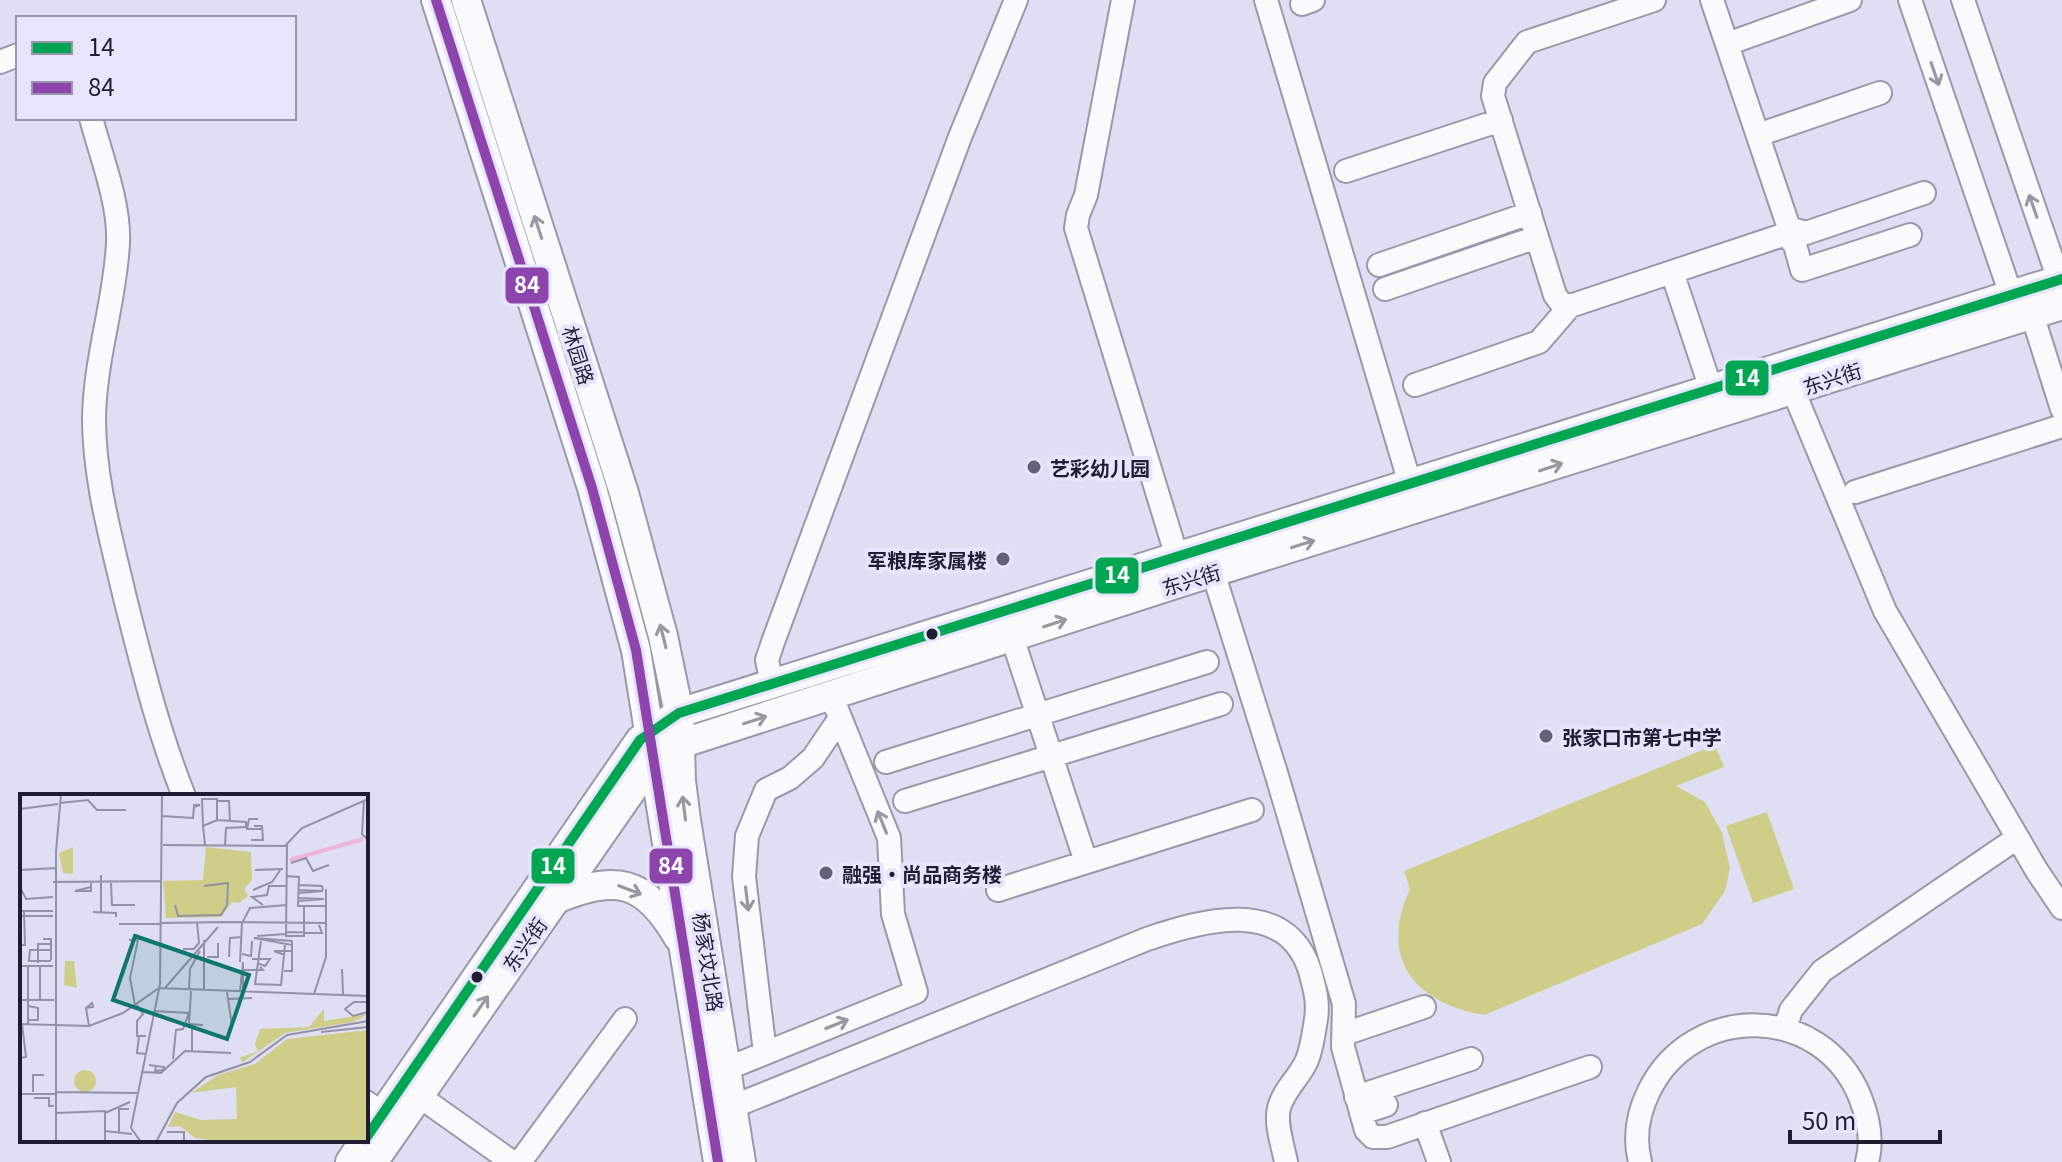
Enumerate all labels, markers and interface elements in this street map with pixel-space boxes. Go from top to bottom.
legend [16,16,296,120]
text: 14 [88,28,115,63]
one-way arrow [1929,61,1944,86]
text: 84 [88,68,115,103]
one-way arrow [2025,193,2040,218]
one-way arrow [530,215,545,240]
line badge: 84 [504,266,550,305]
text: 84 [514,267,540,299]
street label: 林园路 [556,322,602,388]
street label: 东兴街 [1799,355,1865,401]
line badge: 14 [1724,359,1770,397]
text: 14 [1734,360,1760,392]
place label: 艺彩幼儿园 [1050,453,1150,482]
marker: 艺彩幼儿园 [1025,458,1043,476]
one-way arrow [1539,458,1564,473]
one-way arrow [1290,536,1315,550]
place label: 军粮库家属楼 [867,545,987,574]
marker: 军粮库家属楼 [994,550,1012,568]
line badge: 14 [1094,556,1140,595]
street label: 东兴街 [1158,556,1224,602]
text: 14 [1104,557,1130,589]
one-way arrow [1043,614,1068,629]
one-way arrow [655,624,670,650]
unlabelled marker [924,626,940,642]
one-way arrow [741,712,767,727]
place label: 张家口市第七中学 [1562,722,1722,751]
marker: 张家口市第七中学 [1537,727,1555,745]
inset map [20,794,368,1142]
one-way arrow [677,796,692,822]
one-way arrow [874,810,889,835]
line badge: 14 [530,847,576,885]
line badge: 84 [648,847,694,885]
text: 14 [540,848,566,880]
text: 84 [658,848,684,880]
place label: 融强·尚品商务楼 [842,859,1002,888]
marker: 融强·尚品商务楼 [817,864,835,882]
one-way arrow [617,884,642,898]
one-way arrow [739,885,754,912]
street label: 杨家坟北路 [687,910,731,1014]
street label: 东兴街 [495,911,553,977]
unlabelled marker [469,969,485,985]
one-way arrow [473,995,489,1017]
one-way arrow [824,1016,849,1030]
scale bar [1790,1094,1940,1144]
text: 50 m [1802,1102,1856,1137]

